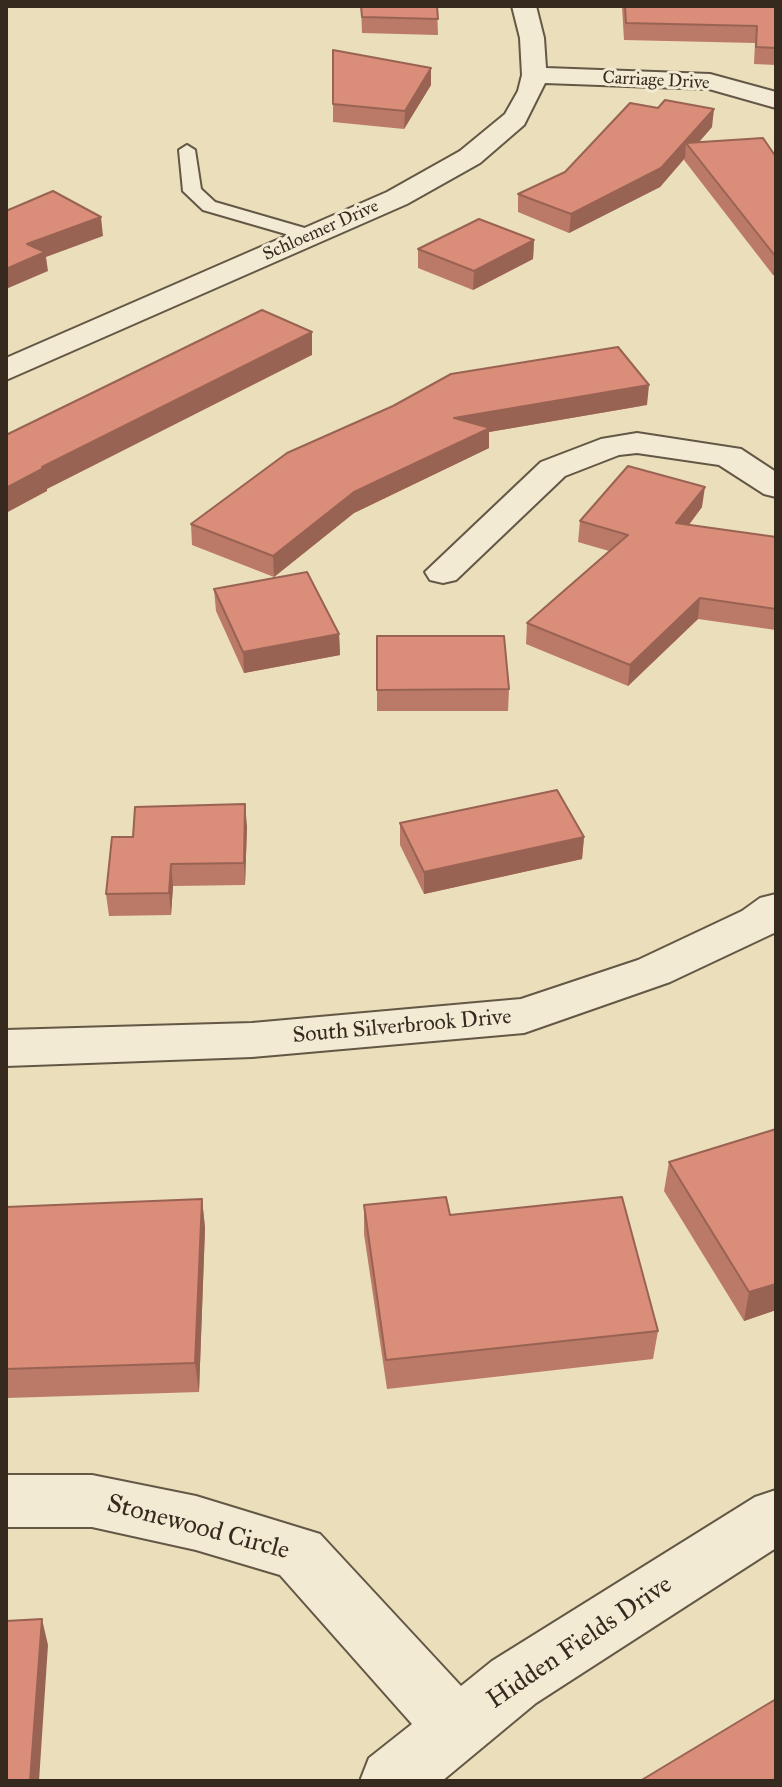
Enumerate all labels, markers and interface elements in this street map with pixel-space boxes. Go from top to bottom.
street label: Carriage Drive [602,67,710,95]
street label: Schloemer Drive [260,196,382,266]
street label: South Silverbrook Drive [292,1004,512,1050]
street label: Stonewood Circle [103,1489,293,1567]
street label: Hidden Fields Drive [482,1570,678,1716]

